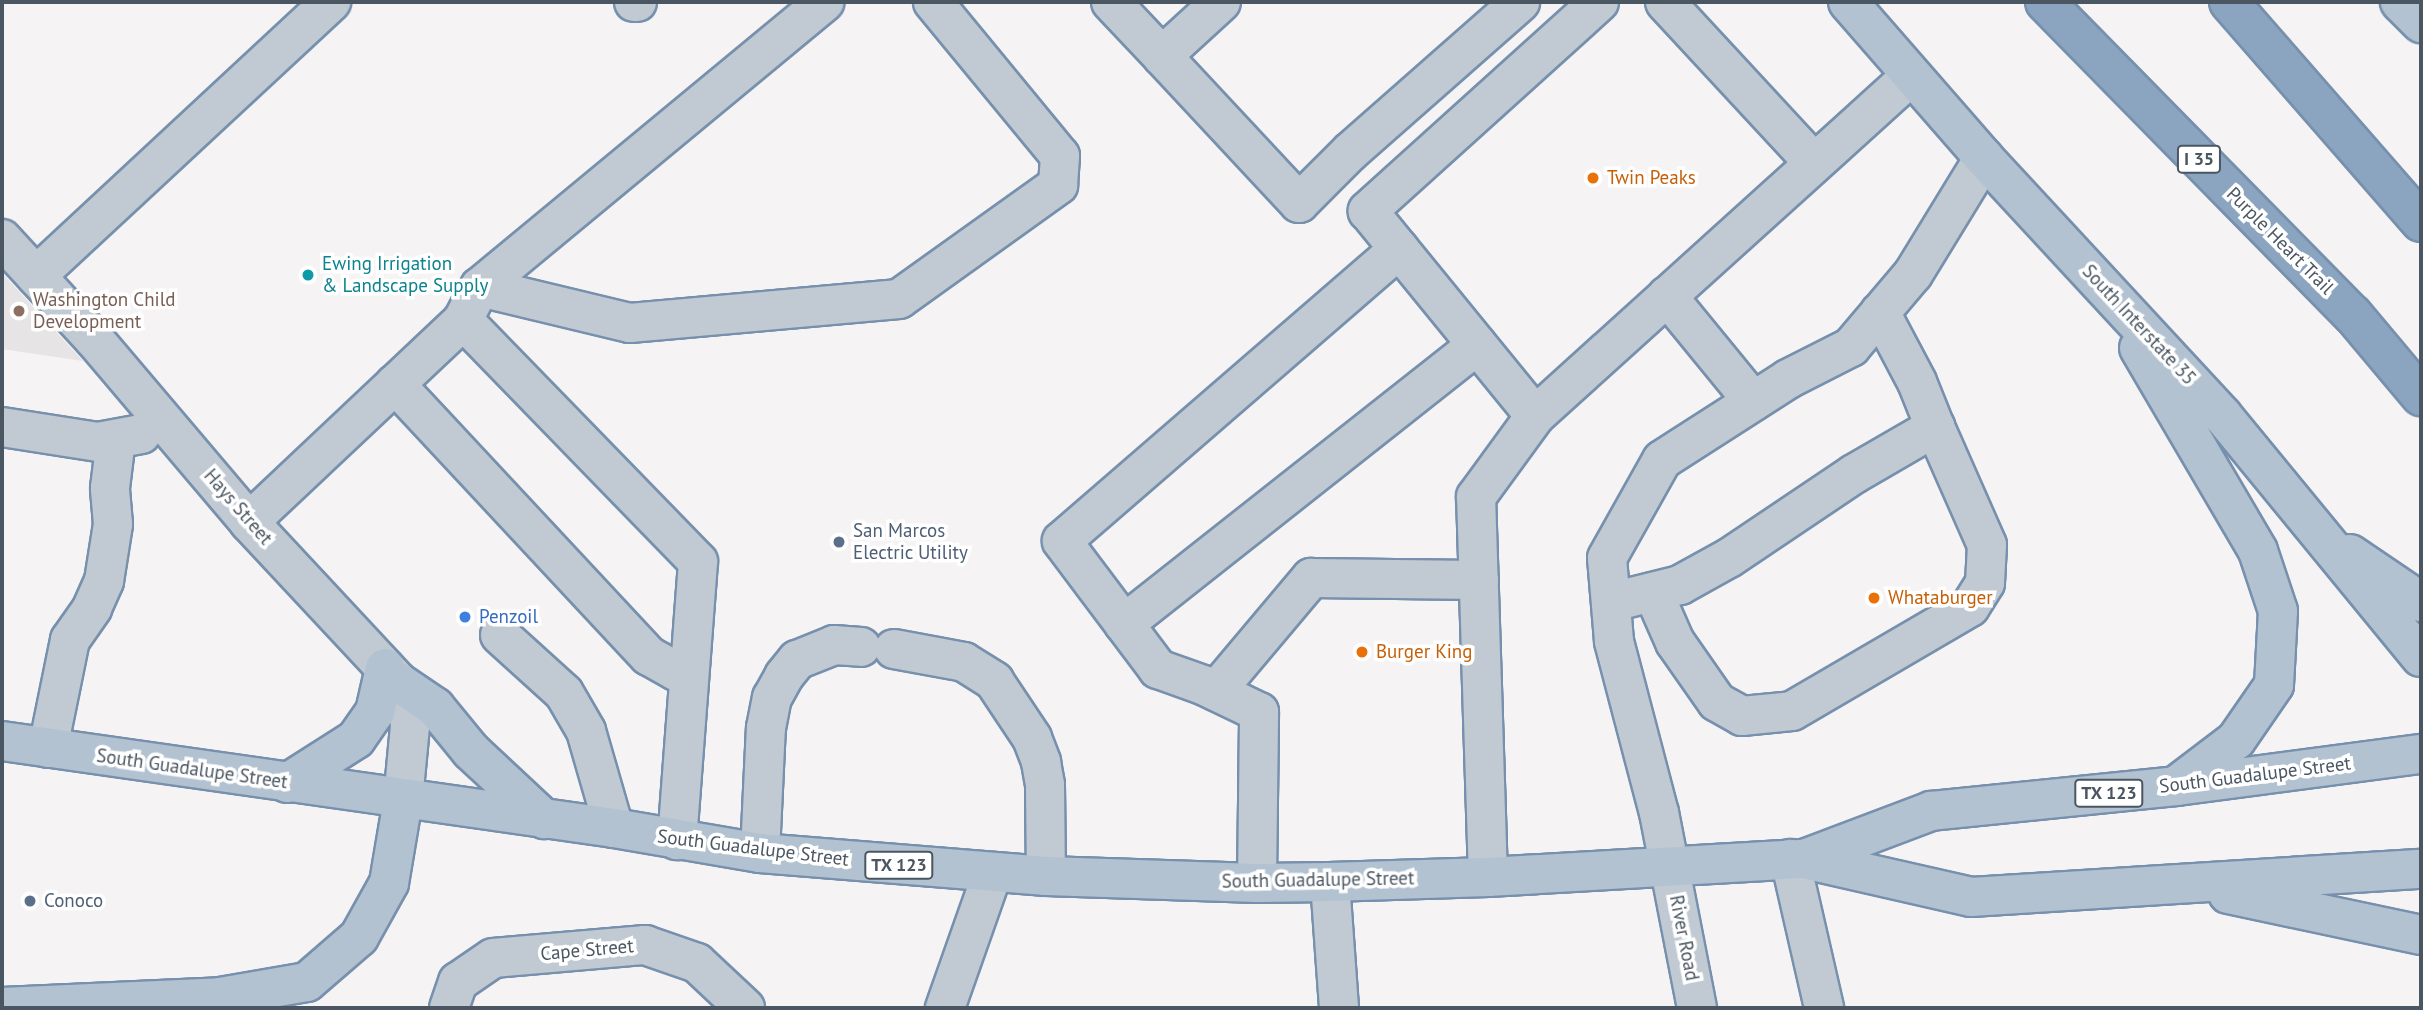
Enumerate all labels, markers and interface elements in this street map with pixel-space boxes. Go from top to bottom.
road number: I 35 [2176,144,2222,174]
place label: Twin Peaks [1607,167,1696,189]
marker: Twin Peaks [1585,170,1601,186]
street label: Purple Heart Trail [2221,182,2339,300]
place label: Ewing Irrigation & Landscape Supply [322,253,488,297]
street label: South Interstate 35 [2077,260,2201,390]
marker: Ewing Irrigation & Landscape Supply [300,267,316,283]
place label: Washington Child Development [33,289,175,333]
marker: Washington Child Development [11,303,27,319]
street label: Hays Street [199,465,277,549]
place label: San Marcos Electric Utility [853,520,968,564]
marker: San Marcos Electric Utility [831,534,847,550]
place label: Whataburger [1888,587,1993,609]
marker: Whataburger [1866,590,1882,606]
place label: Penzoil [479,606,538,628]
marker: Penzoil [457,609,473,625]
place label: Burger King [1376,641,1472,663]
marker: Burger King [1354,644,1370,660]
street label: South Guadalupe Street [95,744,289,794]
street label: South Guadalupe Street [2158,752,2352,798]
road number: TX 123 [2074,778,2144,808]
street label: South Guadalupe Street [656,825,850,871]
road number: TX 123 [864,850,934,880]
street label: South Guadalupe Street [1221,867,1415,893]
place label: Conoco [44,890,103,912]
marker: Conoco [22,893,38,909]
street label: River Road [1665,893,1703,983]
street label: Cape Street [539,935,635,965]

